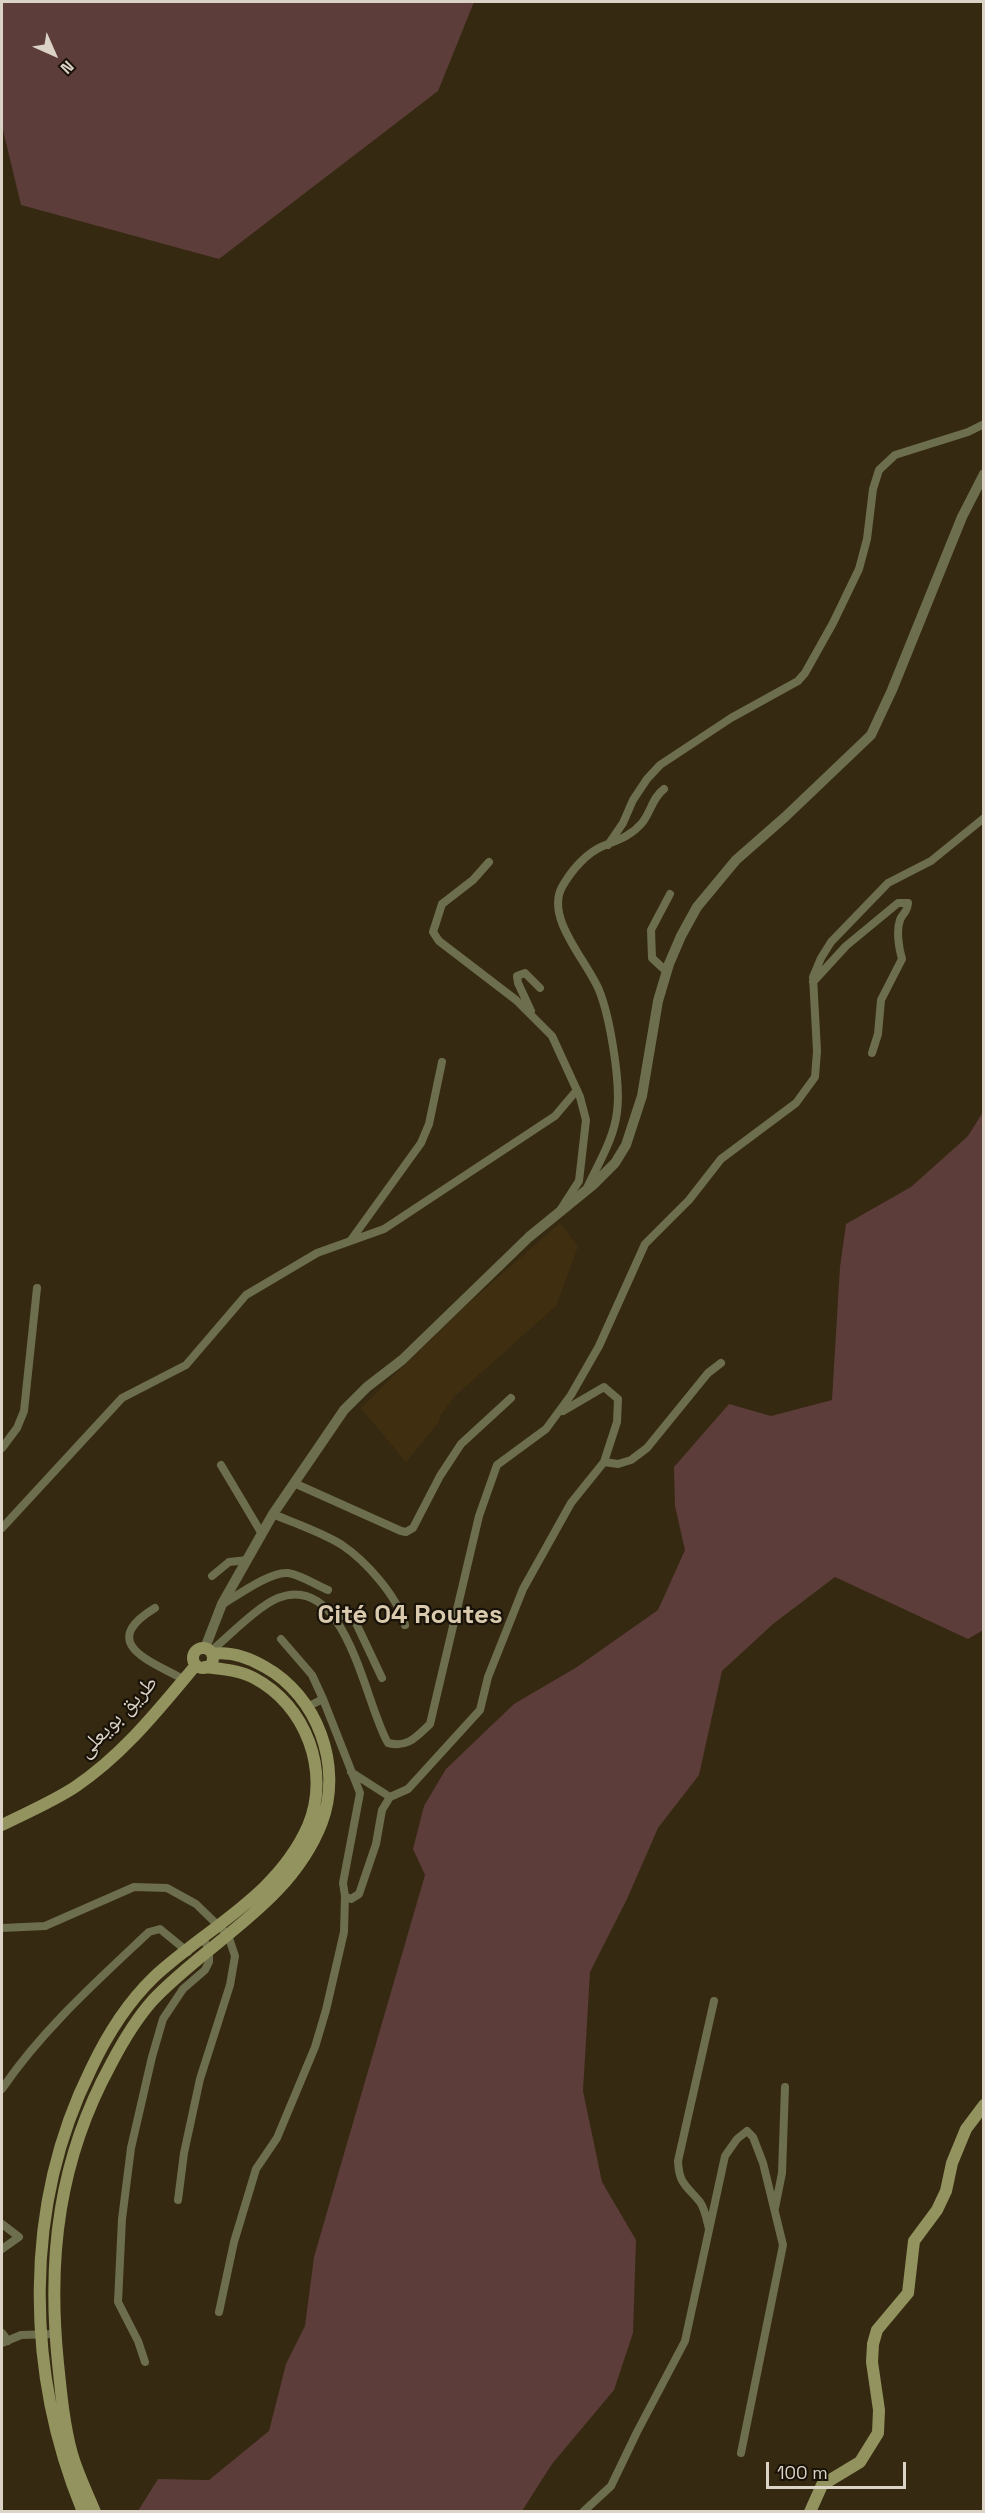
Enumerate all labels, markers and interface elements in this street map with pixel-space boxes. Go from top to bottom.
north arrow [24,24,84,84]
text: N [56,56,78,78]
district label: Cité 04 Routes [317,1600,503,1632]
street label: طريق بويعلى [72,1670,164,1764]
scale bar [769,2450,908,2488]
text: 100 m [777,2461,828,2484]

